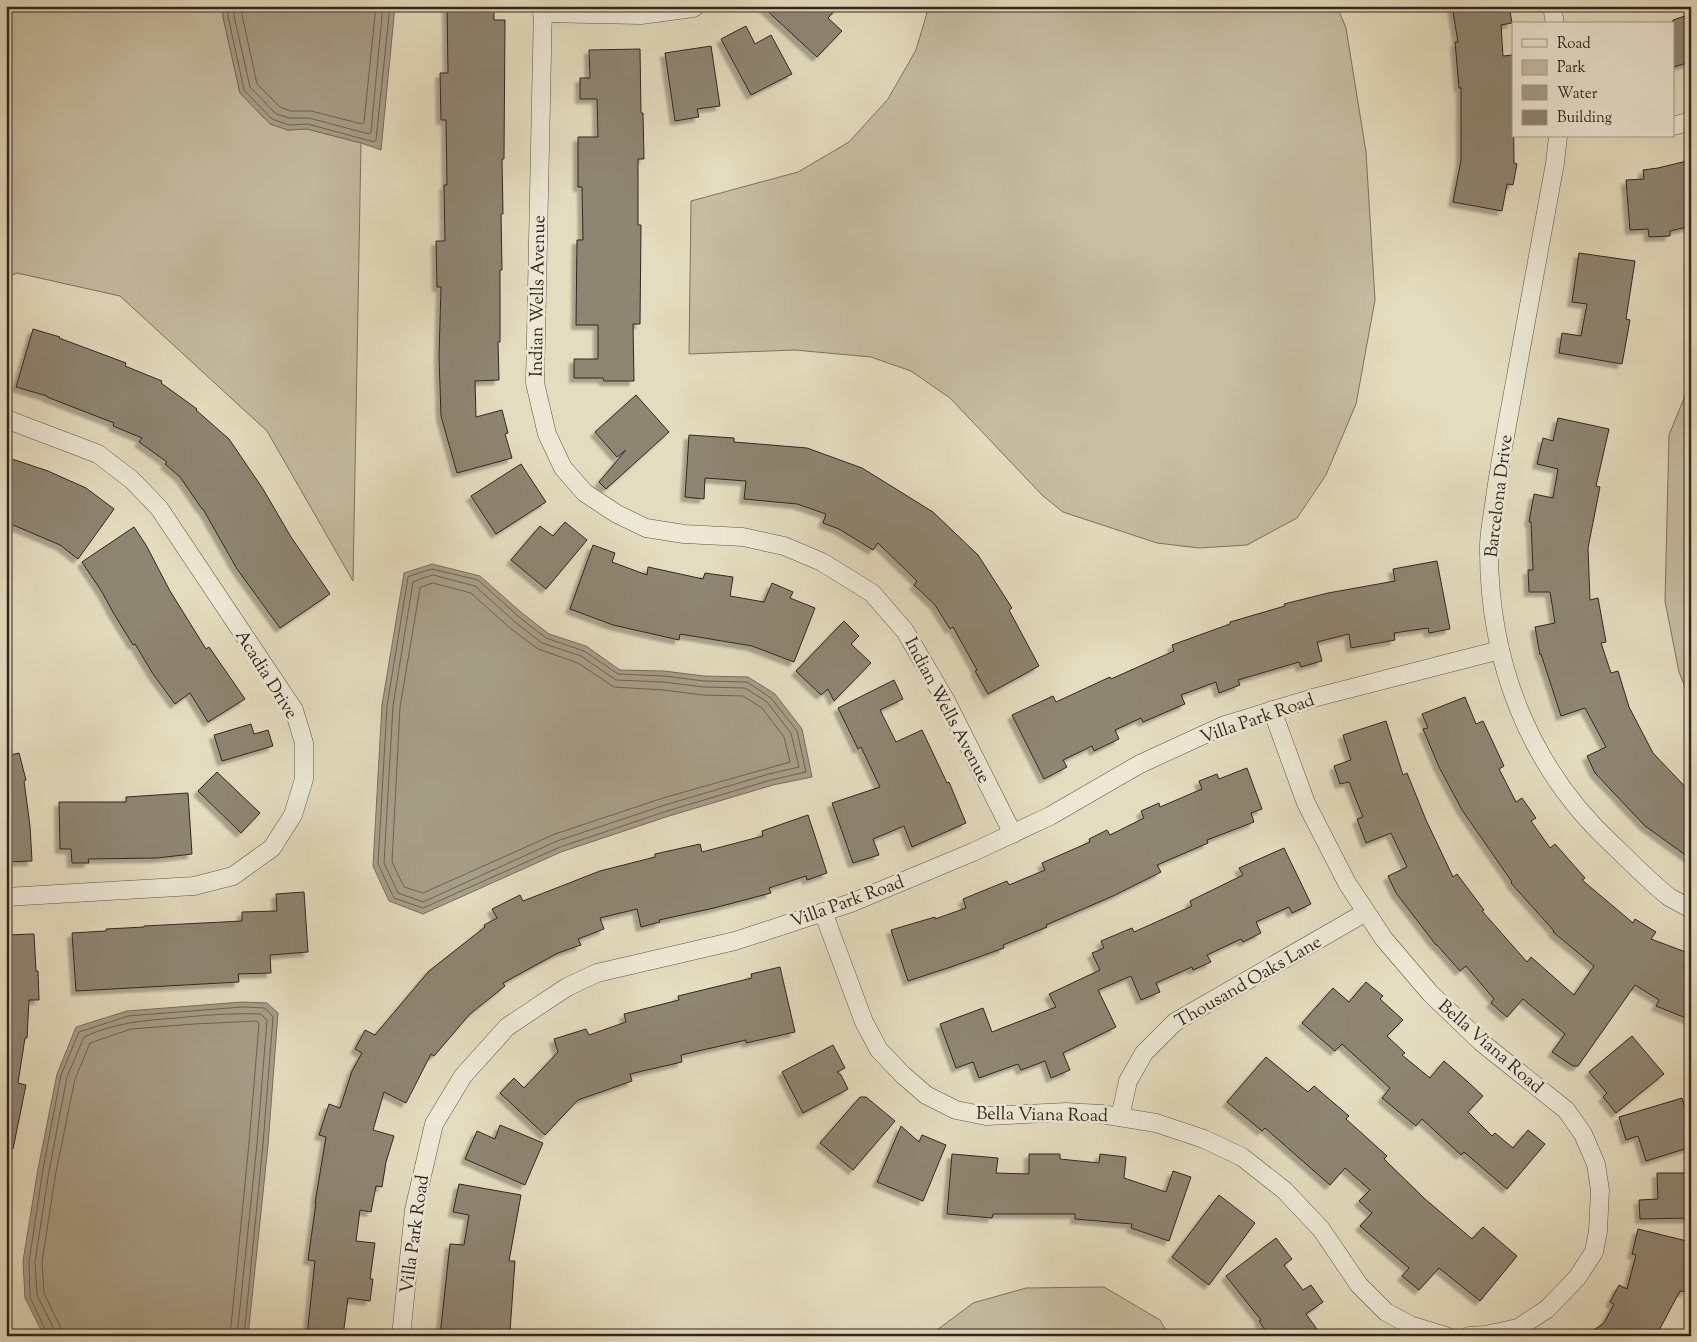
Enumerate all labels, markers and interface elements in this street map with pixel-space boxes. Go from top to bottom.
legend [1512,22,1674,138]
text: Road [1557,34,1591,55]
text: Park [1557,58,1586,79]
text: Water [1557,84,1598,105]
text: Building [1557,108,1612,129]
street label: Indian Wells Avenue [525,215,553,377]
street label: Barcelona Drive [1480,433,1520,559]
street label: Acadia Drive [228,625,303,725]
street label: Indian Wells Avenue [897,633,996,789]
street label: Villa Park Road [1197,688,1318,752]
street label: Villa Park Road [787,870,908,936]
street label: Thousand Oaks Lane [1171,930,1327,1035]
street label: Bella Viana Road [1431,994,1548,1101]
street label: Bella Viana Road [976,1102,1108,1130]
street label: Villa Park Road [395,1173,437,1295]

